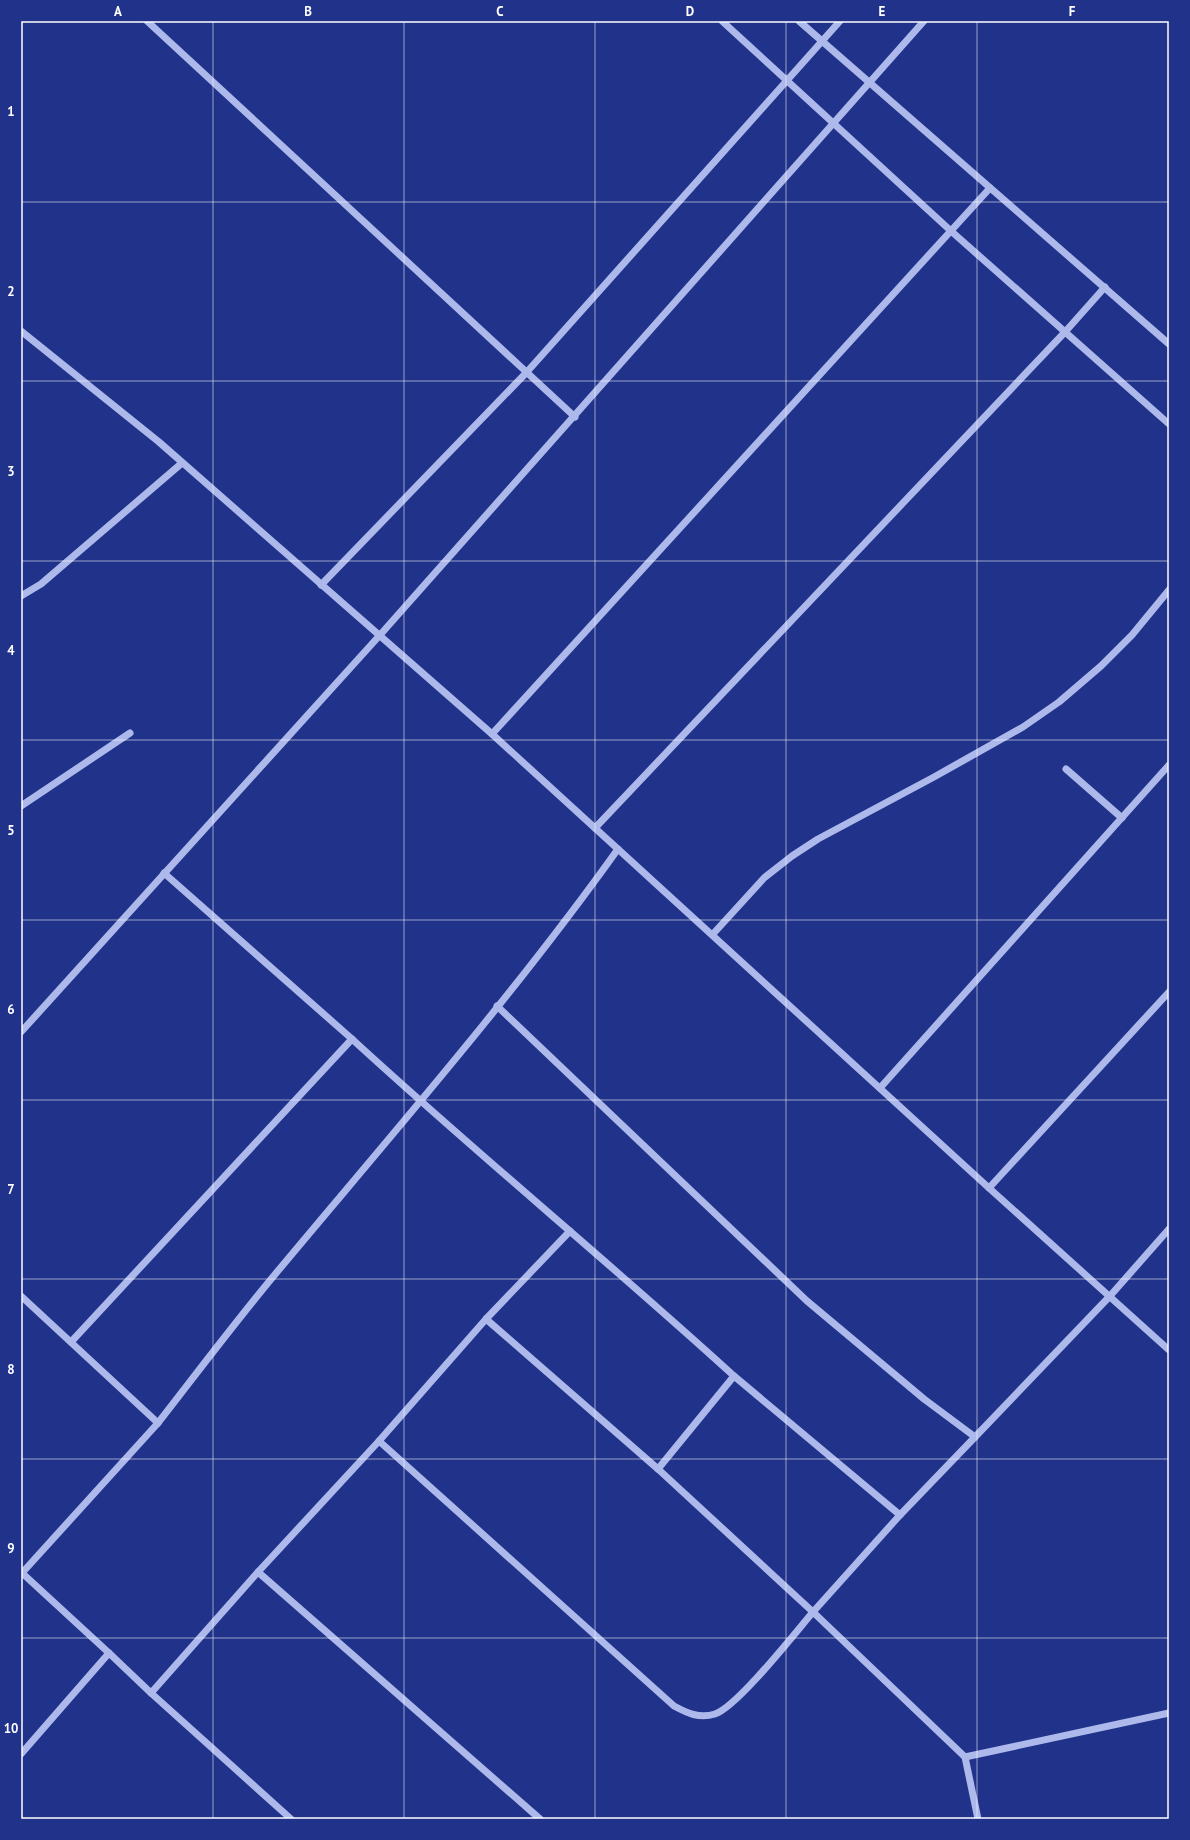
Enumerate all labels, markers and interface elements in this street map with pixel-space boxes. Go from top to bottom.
text: A [114,3,122,20]
text: B [304,3,312,20]
text: C [496,3,504,20]
text: D [686,3,694,20]
text: E [879,3,886,20]
text: F [1069,3,1076,20]
text: 1 [7,103,15,120]
text: 2 [7,283,15,300]
text: 3 [7,463,15,480]
text: 4 [7,642,15,659]
text: 5 [7,822,15,839]
text: 6 [7,1001,15,1018]
text: 7 [7,1181,15,1198]
text: 8 [7,1361,15,1378]
text: 9 [7,1540,15,1557]
text: 10 [4,1720,18,1737]

